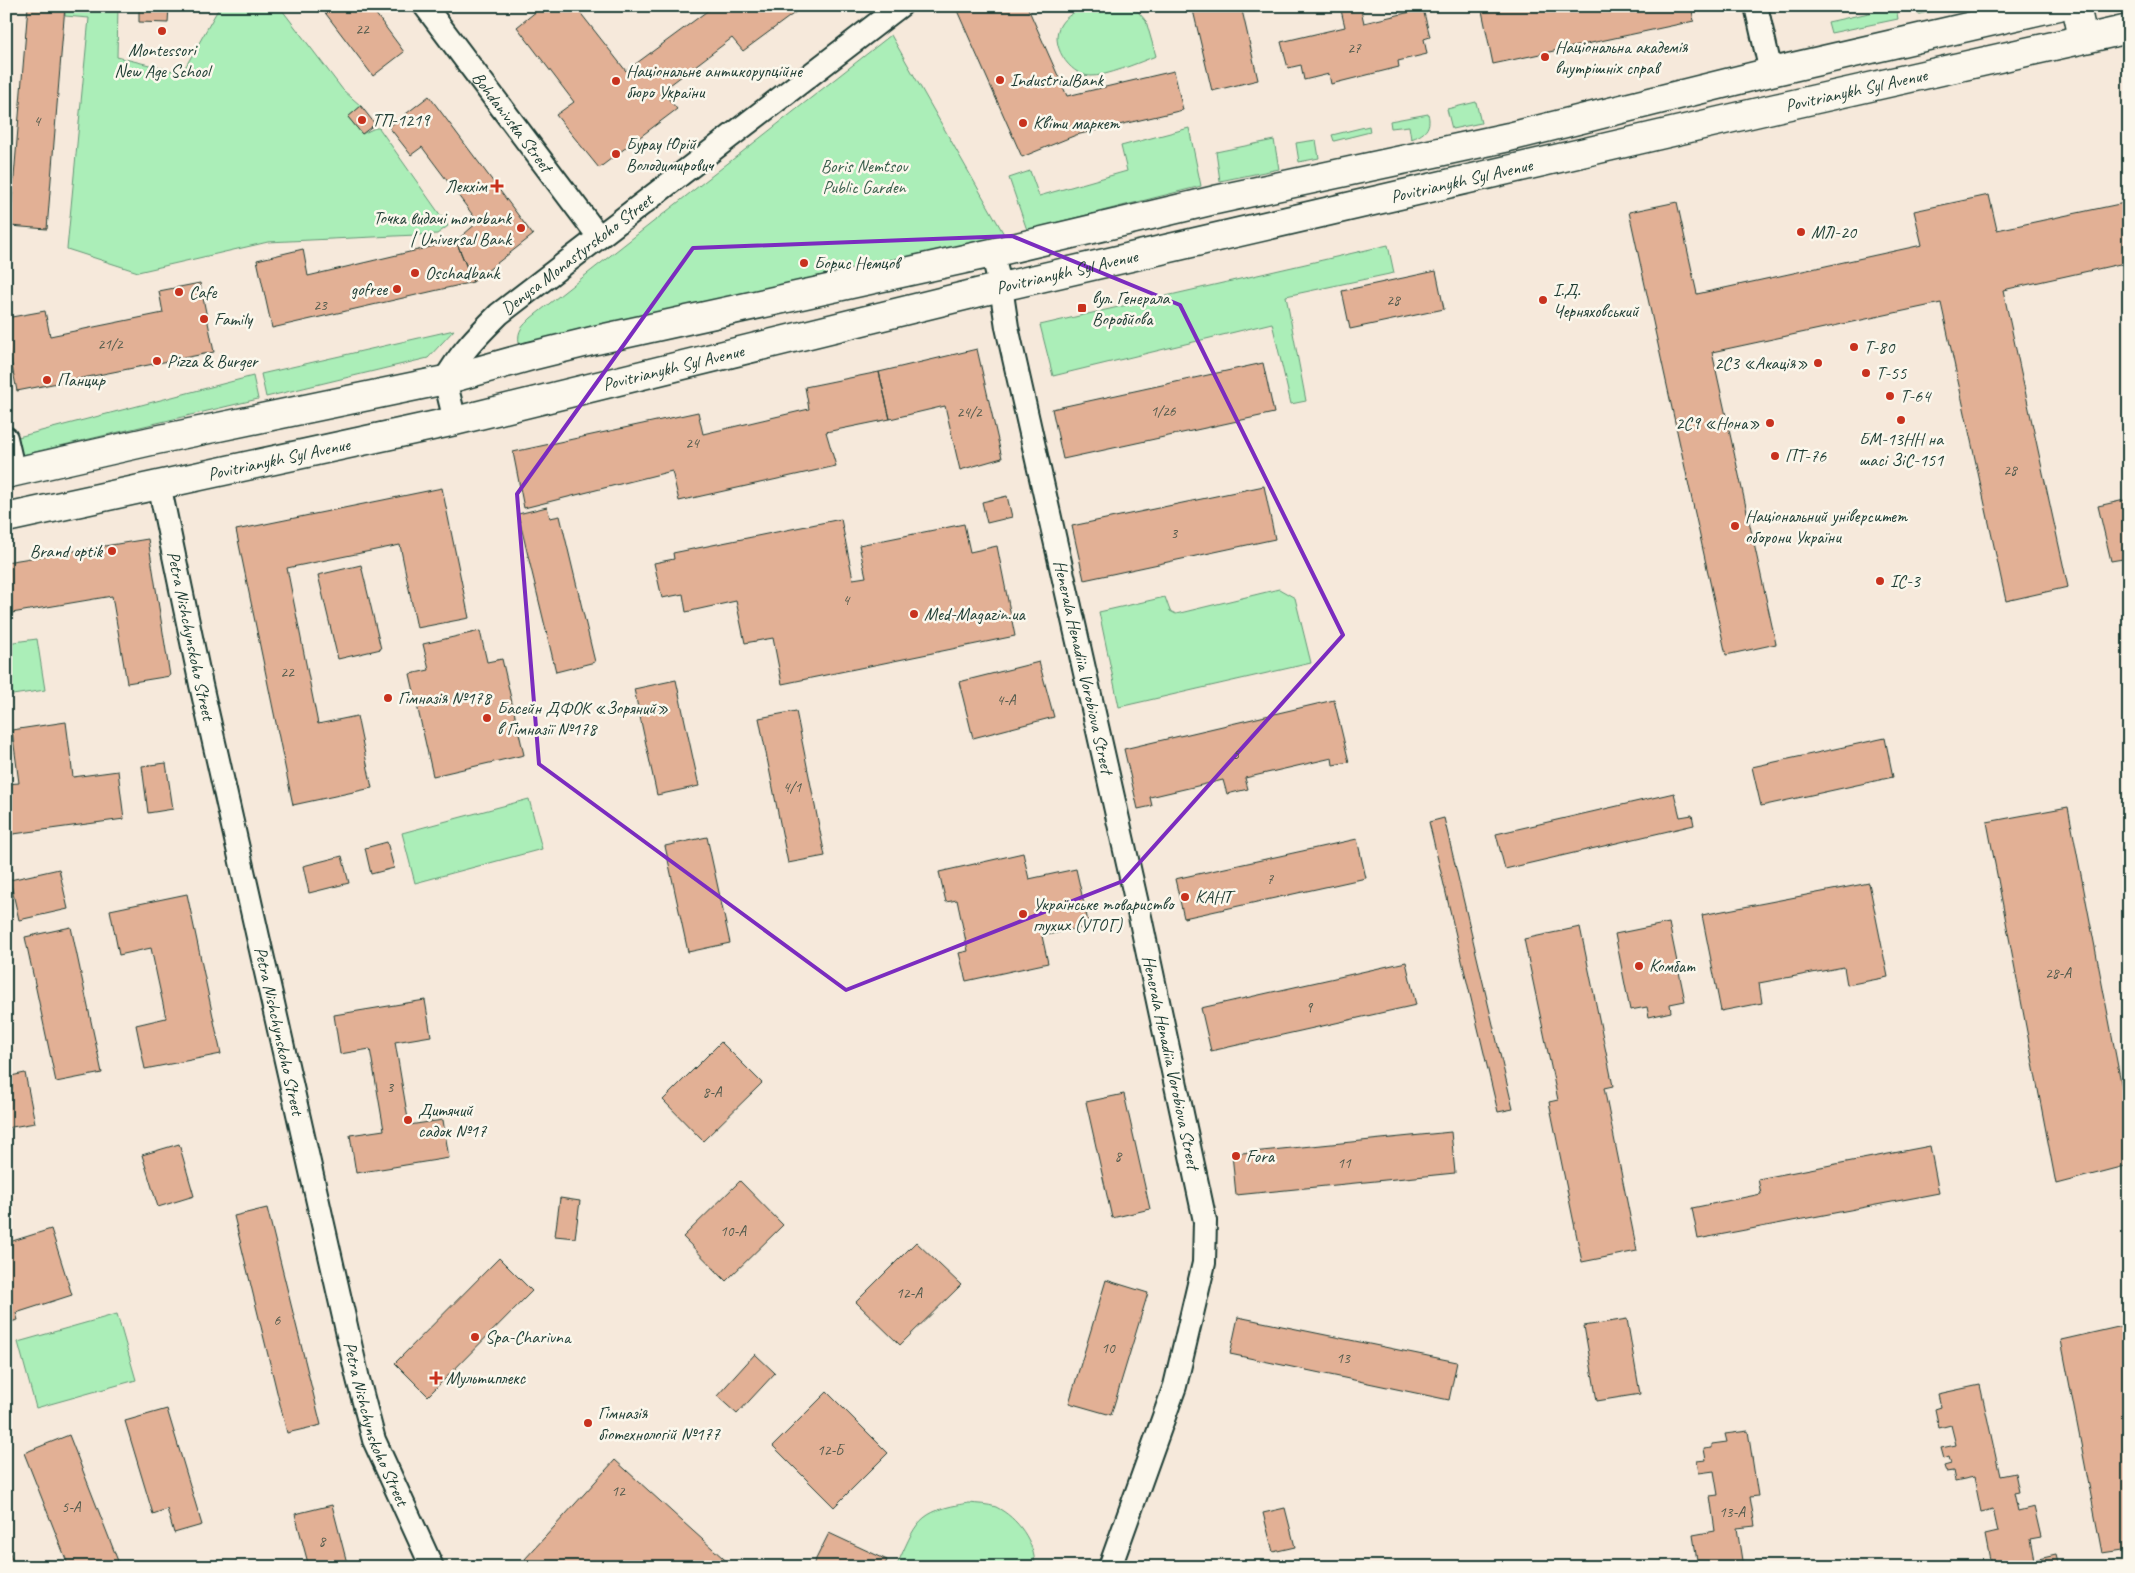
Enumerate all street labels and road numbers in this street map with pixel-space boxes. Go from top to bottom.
street label: Povitrianykh Syl Avenue [1783,63,1930,117]
street label: Bohdanivska Street [467,67,559,179]
street label: Povitrianykh Syl Avenue [1388,153,1535,208]
street label: Denysa Monastyrskoho Street [497,188,659,319]
street label: Povitrianykh Syl Avenue [994,245,1141,299]
street label: Povitrianykh Syl Avenue [600,339,747,395]
street label: Povitrianykh Syl Avenue [206,433,353,485]
street label: Petra Nishchynskoho Street [162,549,220,724]
street label: Henerala Henadiia Vorobiova Street [1049,558,1119,779]
street label: Petra Nishchynskoho Street [250,945,309,1119]
street label: Henerala Henadiia Vorobiova Street [1138,953,1205,1174]
street label: Petra Nishchynskoho Street [339,1340,414,1511]

